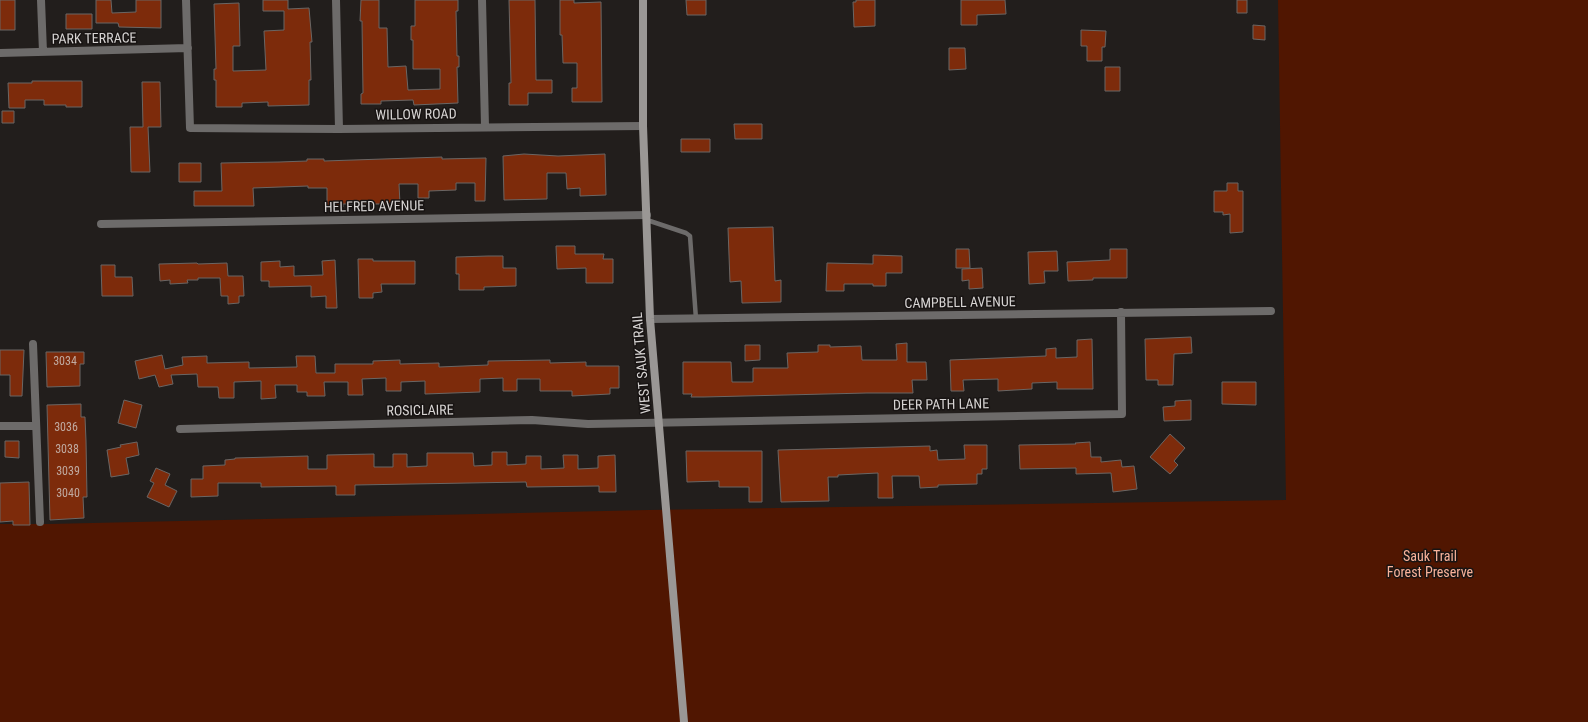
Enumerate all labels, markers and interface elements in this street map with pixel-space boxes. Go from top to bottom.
street label: PARK TERRACE [51,29,137,47]
street label: WILLOW ROAD [375,105,457,123]
street label: HELFRED AVENUE [324,197,424,215]
street label: CAMPBELL AVENUE [904,293,1016,311]
street label: WEST SAUK TRAIL [629,311,653,414]
house number: 3034 [53,354,77,368]
street label: DEER PATH LANE [893,395,989,413]
street label: ROSICLAIRE [386,401,454,419]
house number: 3036 [54,420,78,434]
house number: 3038 [55,442,79,456]
house number: 3039 [56,464,80,478]
house number: 3040 [56,486,80,500]
park label: Sauk Trail Forest Preserve [1387,548,1474,580]

